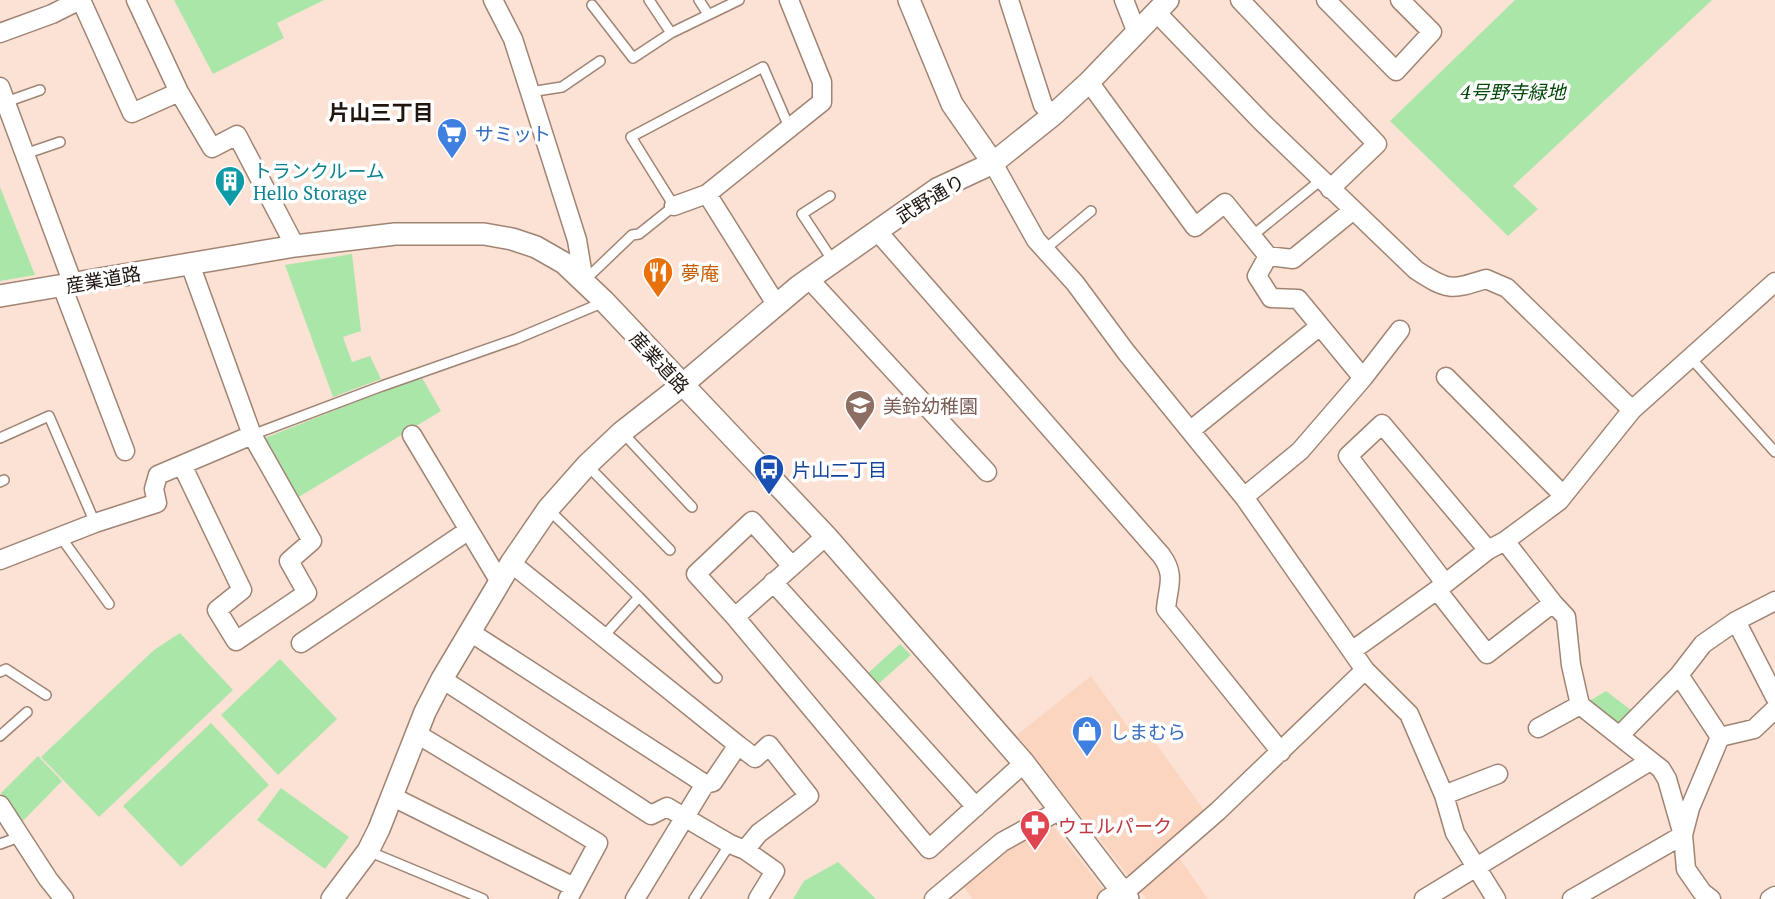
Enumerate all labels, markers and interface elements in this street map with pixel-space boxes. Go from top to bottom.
park label: 4号野寺緑地 [1460,79,1567,104]
district label: 片山三丁目 [329,98,434,126]
supermarket icon: サミット [435,116,469,160]
place label: サミット [475,121,551,146]
place label: トランクルーム Hello Storage [253,158,385,205]
building icon: トランクルーム Hello Storage [213,164,247,208]
street label: 武野通り [891,168,969,228]
restaurant icon: 夢庵 [641,255,675,299]
street label: 産業道路 [63,260,143,298]
place label: 夢庵 [681,260,719,285]
street label: 産業道路 [625,326,695,398]
school or university icon: 美鈴幼稚園 [843,388,877,432]
place label: 美鈴幼稚園 [883,393,978,418]
bus stop icon: 片山二丁目 [752,452,786,496]
place label: 片山二丁目 [792,457,887,482]
shop icon: しまむら [1070,714,1104,758]
place label: しまむら [1110,719,1186,744]
pharmacy icon: ウェルパーク [1018,808,1052,852]
place label: ウェルパーク [1058,813,1172,838]

